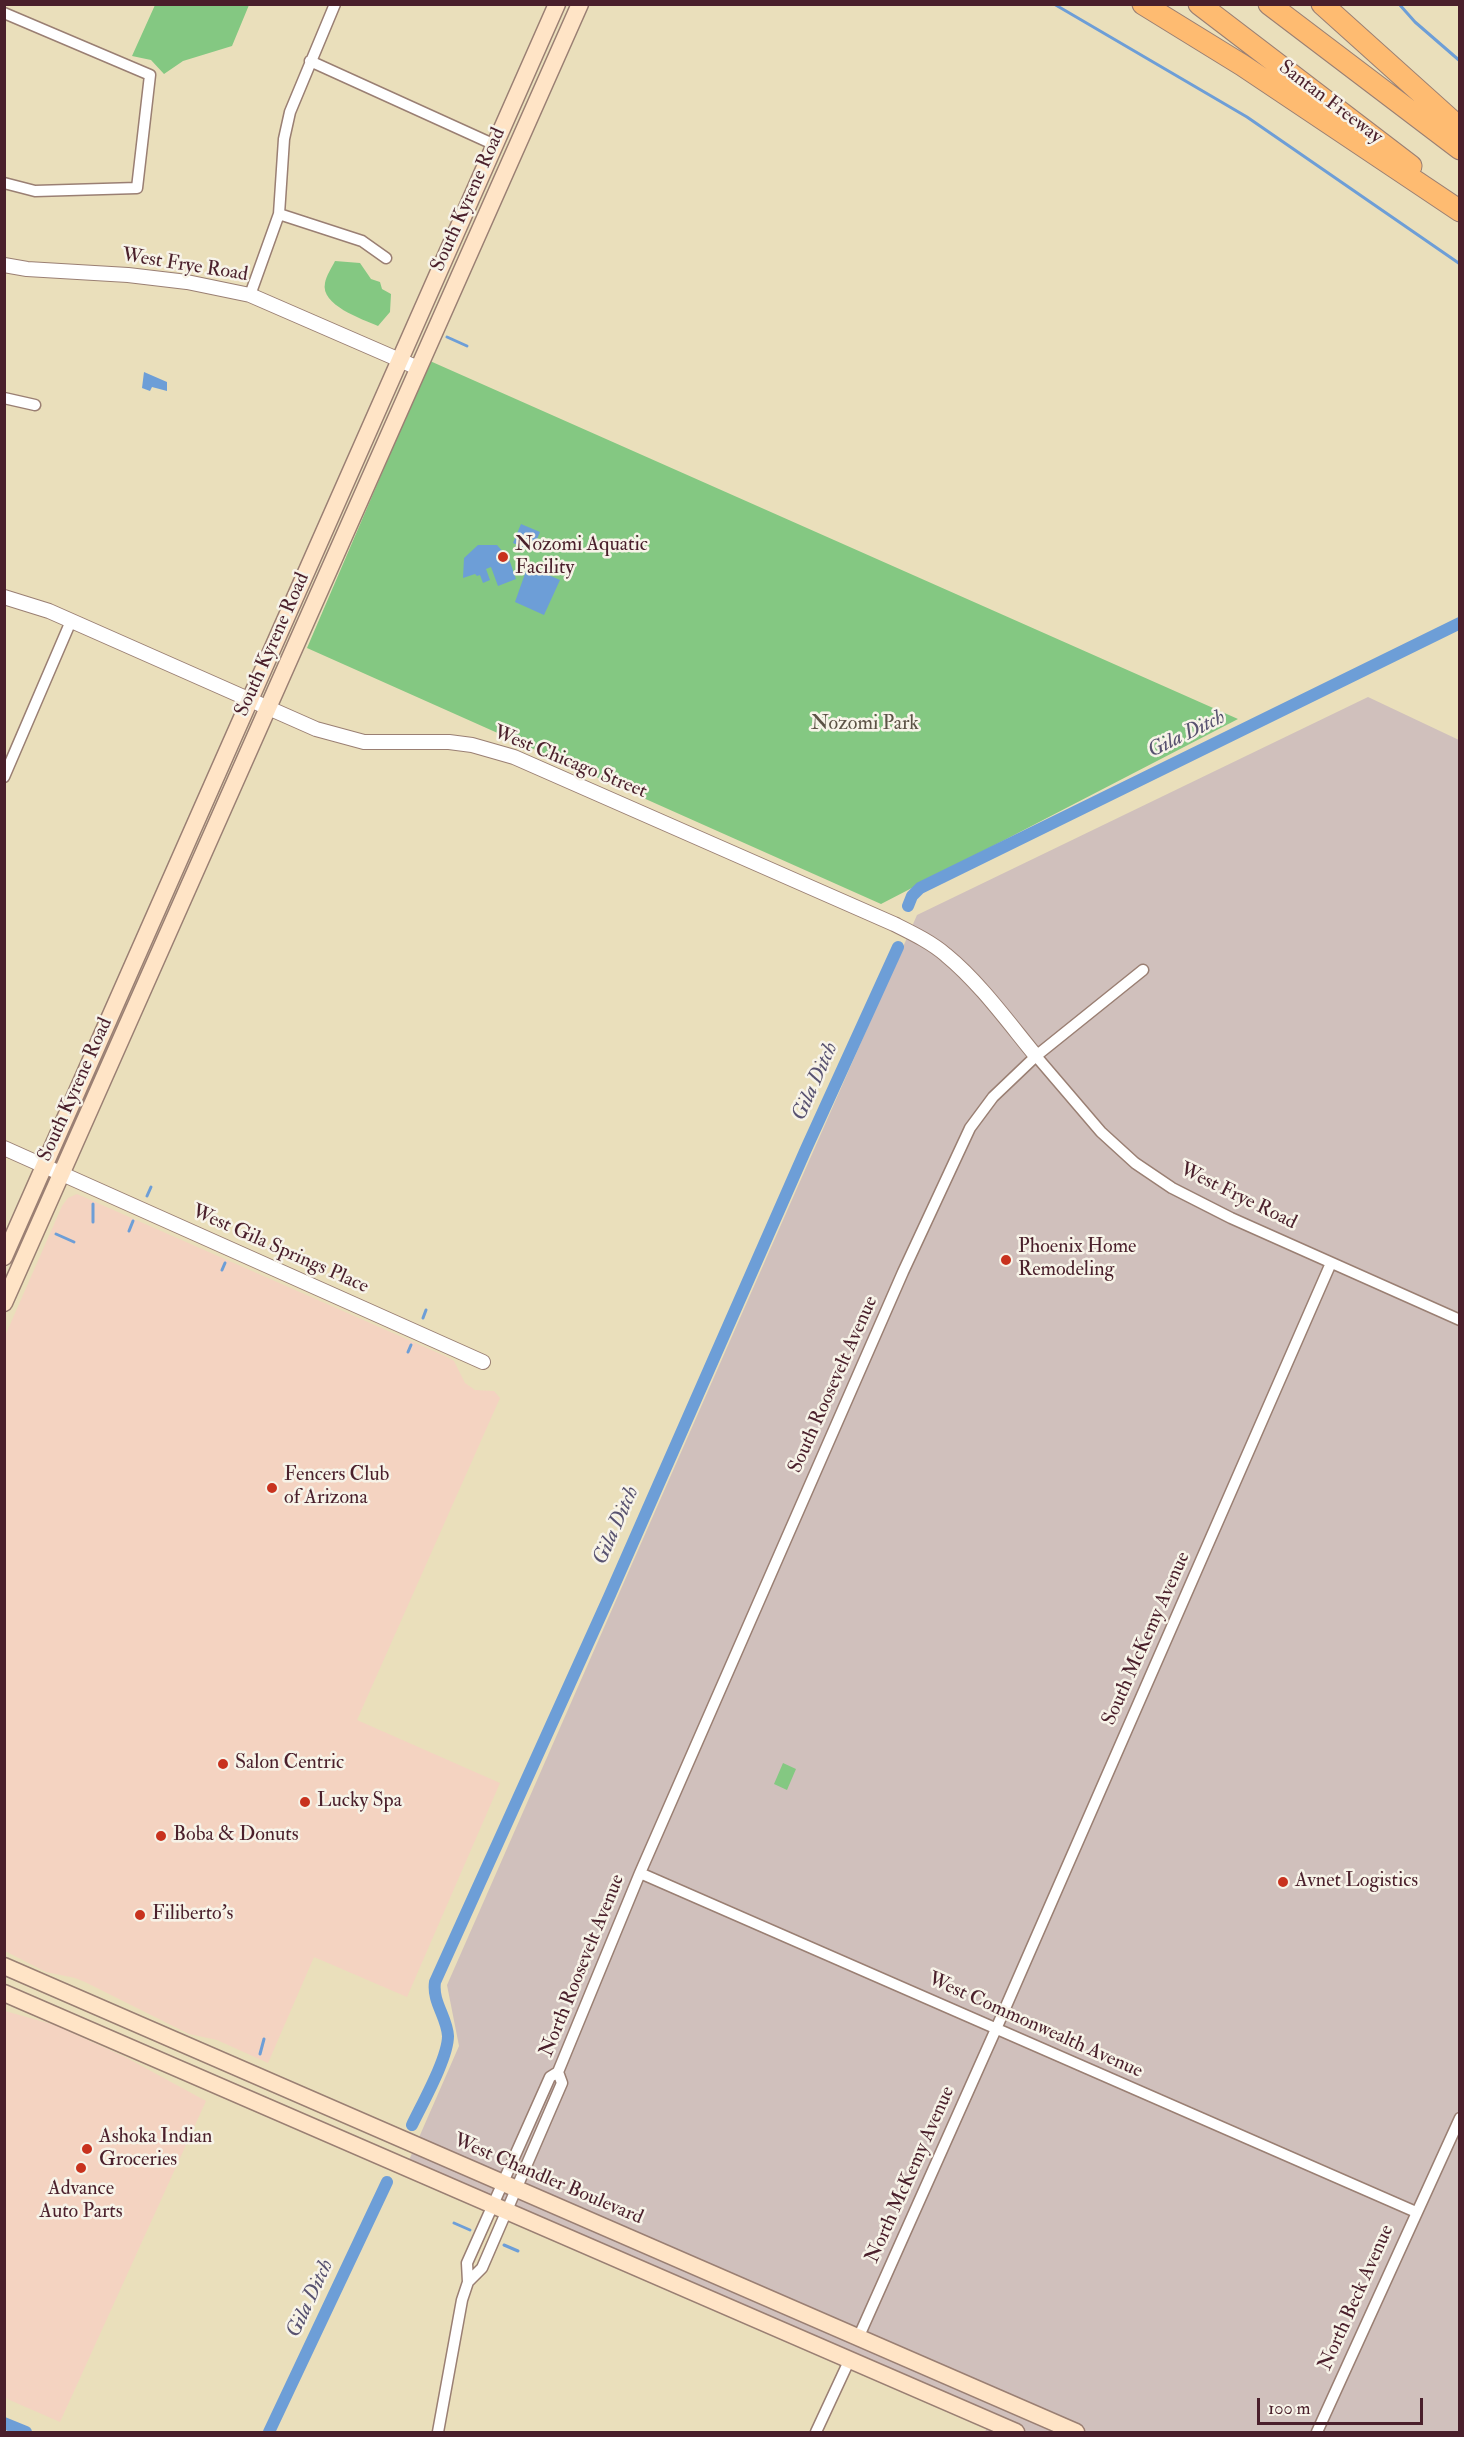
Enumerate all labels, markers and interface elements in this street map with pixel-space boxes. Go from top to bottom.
street label: Santan Freeway [1273,56,1387,150]
street label: South Kyrene Road [427,124,511,276]
street label: West Frye Road [120,244,250,288]
place label: Nozomi Aquatic Facility [515,534,648,581]
marker: Nozomi Aquatic Facility [496,550,510,564]
street label: South Kyrene Road [231,569,315,721]
water label: Gila Ditch [1144,705,1230,765]
park label: Nozomi Park [811,713,919,737]
street label: West Chicago Street [490,721,650,805]
street label: South Kyrene Road [34,1014,118,1166]
water label: Gila Ditch [788,1039,844,1125]
street label: West Frye Road [1176,1158,1300,1236]
street label: West Gila Springs Place [188,1200,372,1300]
place label: Phoenix Home Remodeling [1018,1236,1136,1283]
marker: Phoenix Home Remodeling [999,1253,1013,1267]
street label: South Roosevelt Avenue [784,1293,884,1477]
place label: Fencers Club of Arizona [284,1464,389,1511]
marker: Fencers Club of Arizona [265,1481,279,1495]
water label: Gila Ditch [589,1483,645,1569]
street label: South McKemy Avenue [1098,1549,1196,1729]
place label: Salon Centric [235,1752,344,1776]
marker: Salon Centric [216,1757,230,1771]
place label: Lucky Spa [317,1790,402,1814]
marker: Lucky Spa [298,1795,312,1809]
place label: Boba & Donuts [173,1824,299,1848]
marker: Boba & Donuts [154,1829,168,1843]
place label: Avnet Logistics [1295,1870,1418,1894]
street label: North Roosevelt Avenue [535,1871,631,2061]
marker: Avnet Logistics [1276,1875,1290,1889]
place label: Filiberto's [152,1903,233,1927]
marker: Filiberto's [133,1908,147,1922]
street label: West Commonwealth Avenue [924,1968,1146,2084]
street label: North McKemy Avenue [861,2083,961,2267]
place label: Ashoka Indian Groceries [99,2126,212,2173]
street label: West Chandler Boulevard [450,2129,646,2231]
marker: Ashoka Indian Groceries [80,2142,94,2156]
marker: Advance Auto Parts [74,2161,88,2175]
place label: Advance Auto Parts [39,2178,123,2225]
street label: North Beck Avenue [1314,2221,1400,2375]
water label: Gila Ditch [282,2256,340,2342]
scale bar [1260,2386,1426,2424]
text: 100 m [1268,2397,1311,2420]

